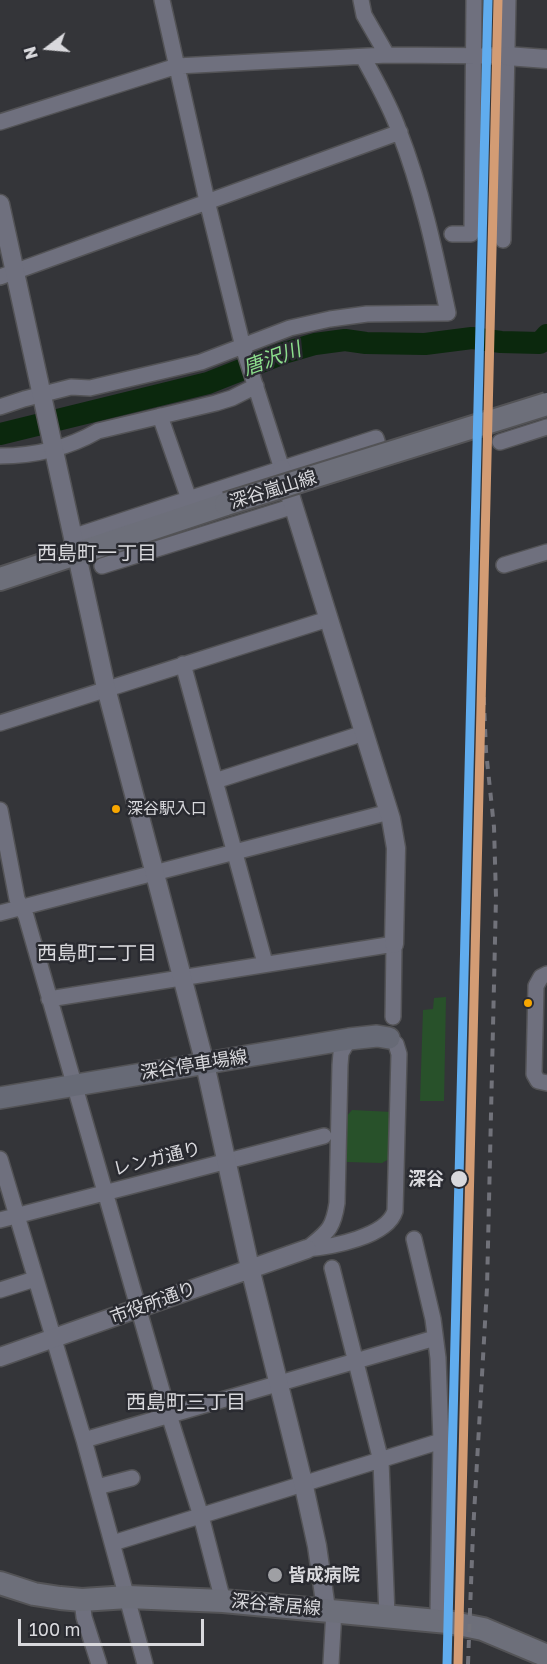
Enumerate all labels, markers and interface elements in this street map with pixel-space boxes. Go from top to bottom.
north arrow [18,18,78,78]
text: N [19,44,42,62]
water label: 唐沢川 [240,337,304,381]
street label: 深谷嵐山線 [227,467,319,513]
district label: 西島町一丁目 [37,542,157,566]
place label: 深谷駅入口 [127,799,207,819]
marker: 深谷駅入口 [110,803,122,815]
district label: 西島町二丁目 [37,942,157,966]
unlabelled marker [522,997,534,1009]
street label: 深谷停車場線 [139,1046,249,1084]
street label: レンガ通り [111,1138,203,1180]
place label: 深谷 [408,1168,444,1190]
marker: 深谷 [449,1169,469,1189]
street label: 市役所通り [107,1277,199,1329]
district label: 西島町三丁目 [126,1391,246,1415]
place label: 皆成病院 [288,1564,360,1586]
marker: 皆成病院 [266,1566,284,1584]
street label: 深谷寄居線 [230,1590,322,1620]
scale bar [21,1607,207,1645]
text: 100 m [29,1618,80,1640]

